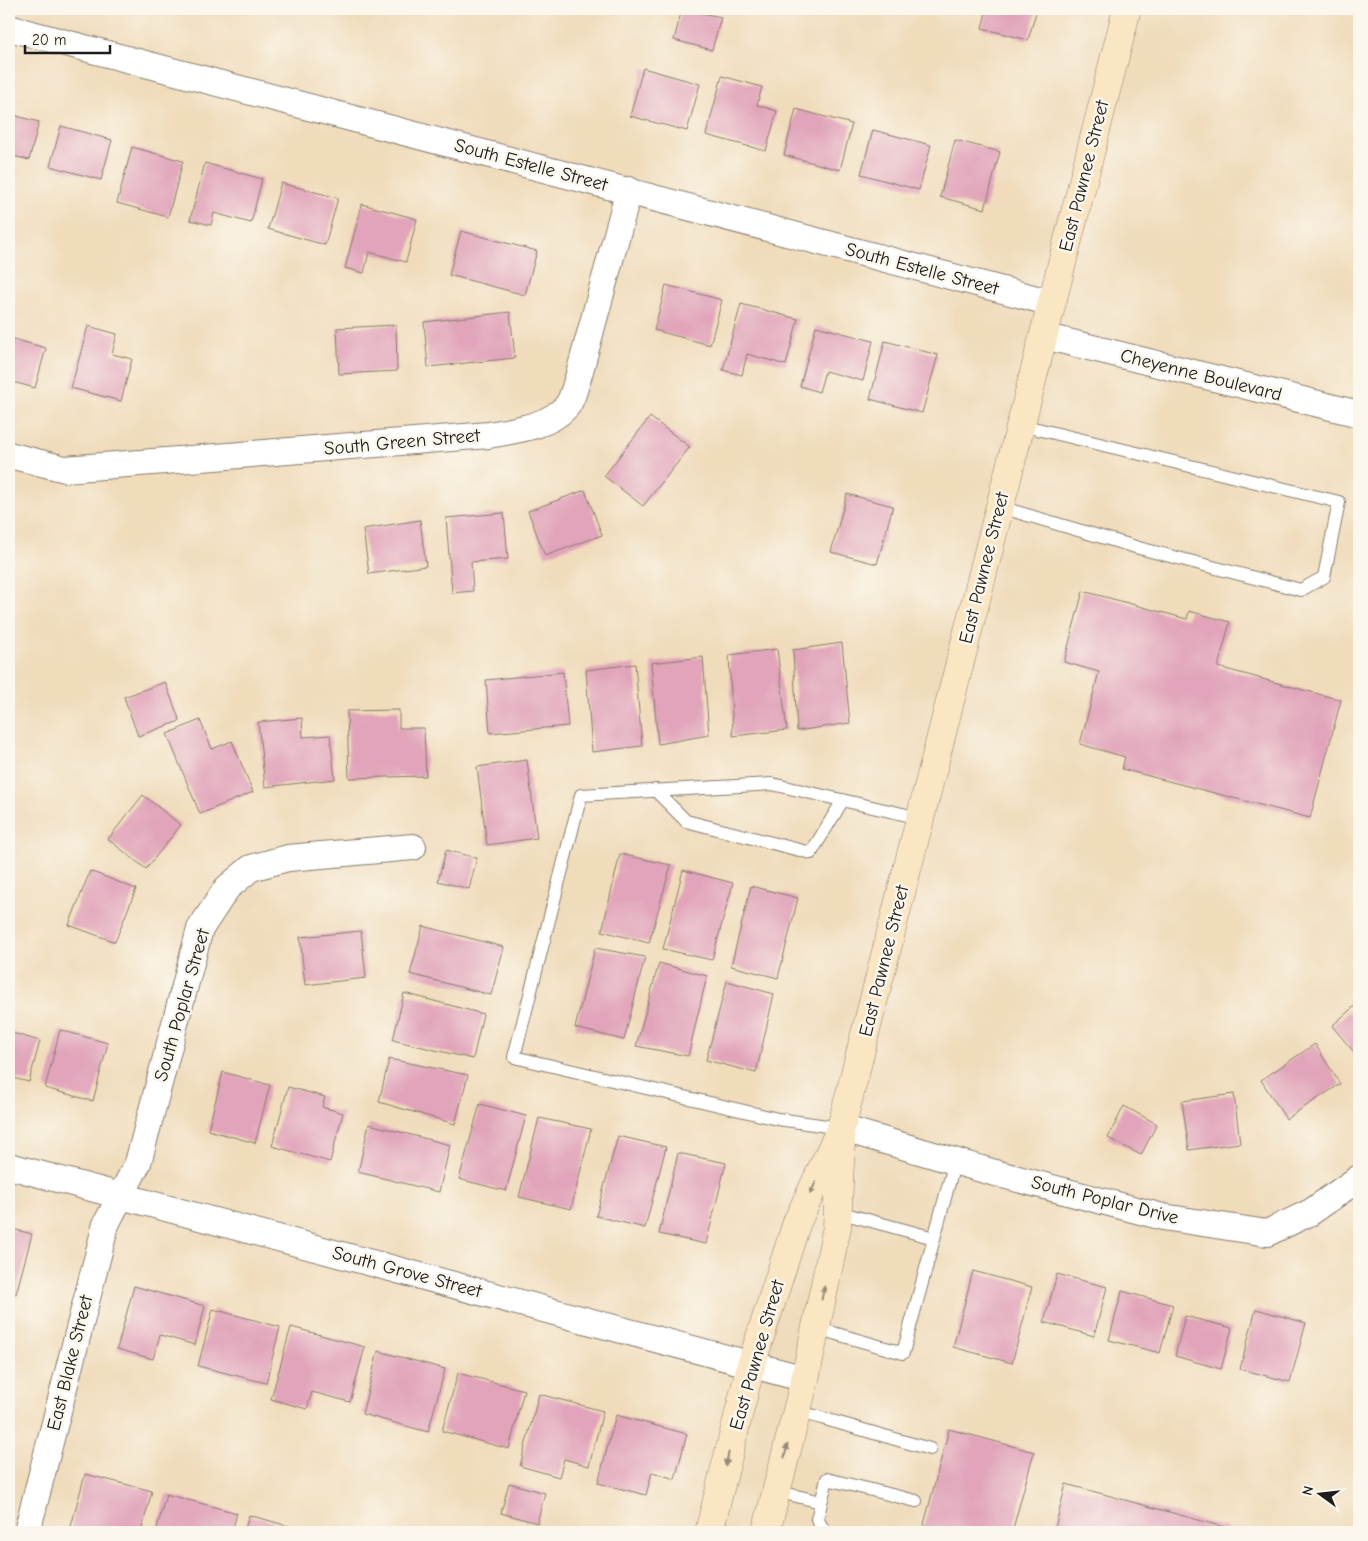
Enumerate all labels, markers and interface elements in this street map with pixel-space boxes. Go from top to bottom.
scale bar [25,22,110,54]
text: 20 m [32,31,66,49]
street label: East Pawnee Street [1055,97,1114,254]
street label: South Estelle Street [452,134,611,196]
street label: South Estelle Street [843,238,1002,300]
street label: Cheyenne Boulevard [1118,344,1284,406]
street label: South Green Street [323,424,481,460]
street label: East Pawnee Street [955,489,1014,646]
street label: East Pawnee Street [855,882,914,1039]
street label: South Poplar Street [150,926,214,1084]
street label: South Poplar Drive [1029,1171,1181,1229]
one-way arrow [809,1181,817,1195]
street label: South Grove Street [330,1241,485,1303]
street label: East Pawnee Street [725,1277,789,1433]
one-way arrow [819,1285,827,1300]
street label: East Blake Street [43,1292,98,1433]
one-way arrow [782,1444,790,1459]
one-way arrow [723,1451,731,1466]
north arrow [1296,1468,1346,1518]
text: N [1299,1484,1317,1497]

